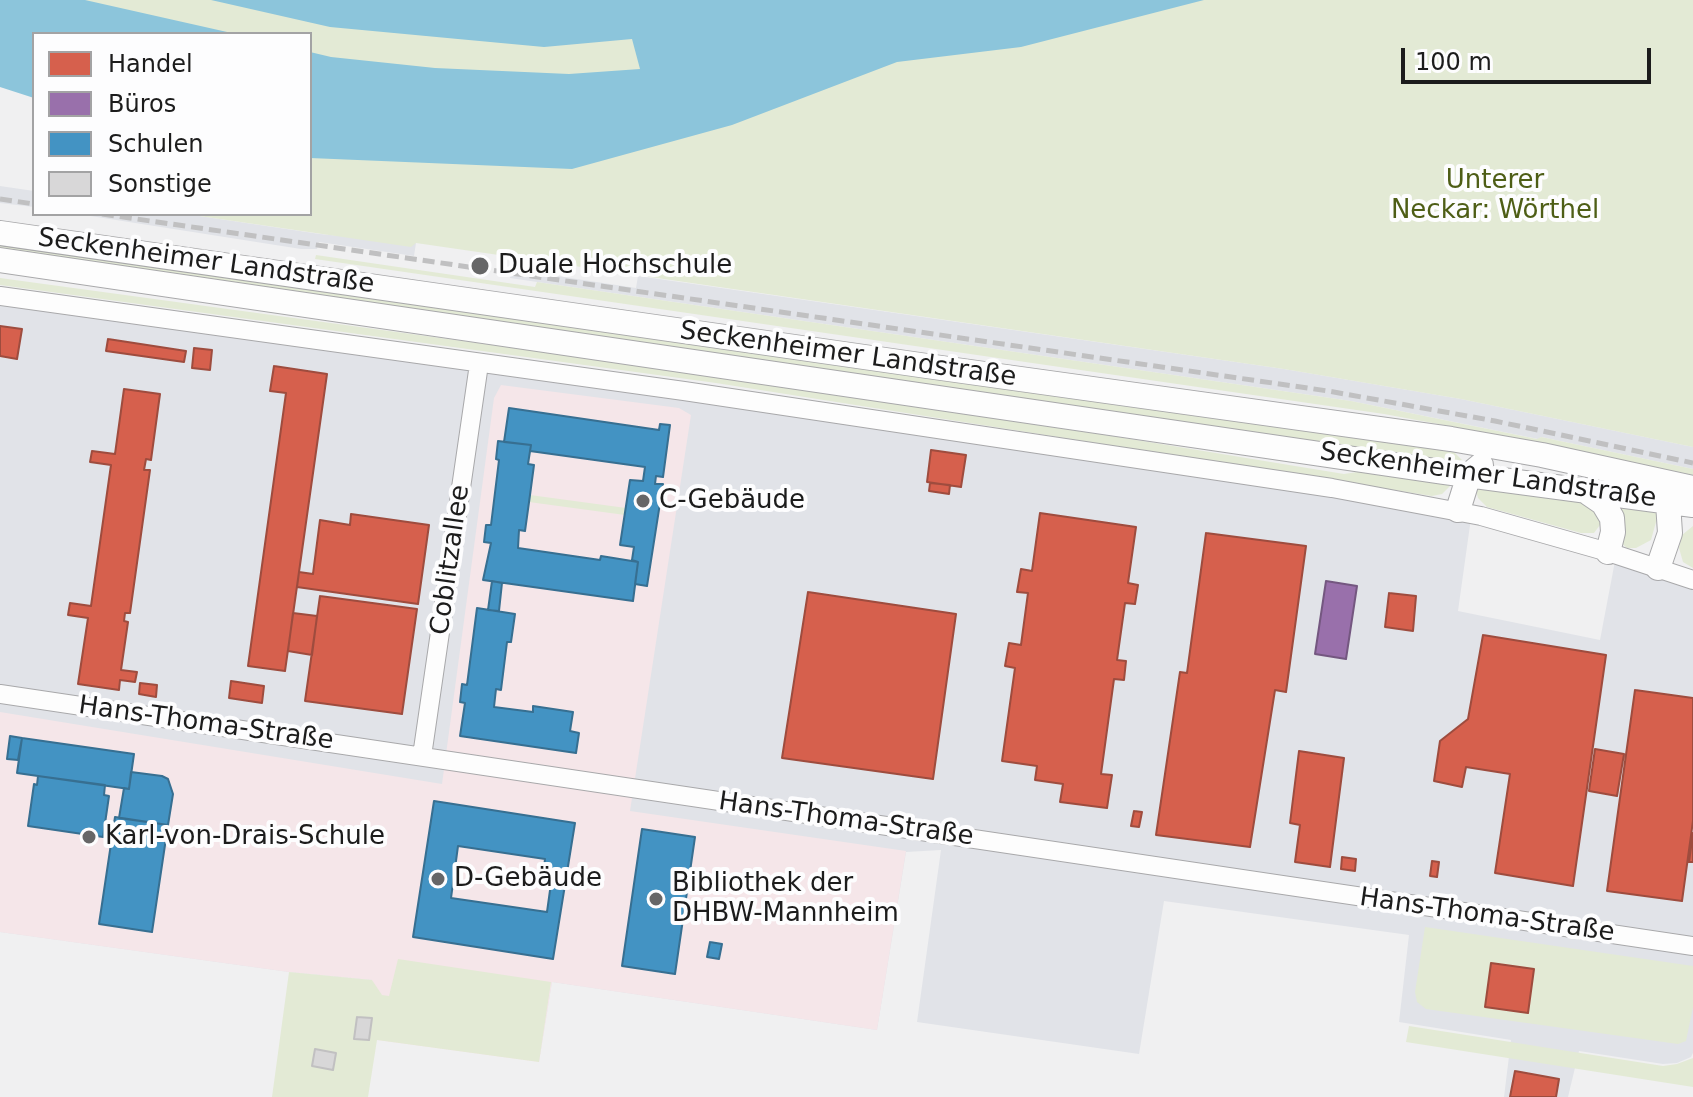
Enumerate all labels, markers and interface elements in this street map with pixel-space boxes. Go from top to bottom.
legend [32,32,312,216]
scale bar [1405,32,1655,82]
text: 100 m [1415,48,1492,76]
text: Handel [108,50,193,78]
text: Büros [108,90,176,118]
text: Schulen [108,130,204,158]
park label: Unterer Neckar: Wörthel [1391,165,1599,226]
text: Sonstige [108,170,212,198]
street label: Seckenheimer Landstraße [36,223,376,301]
place label: Duale Hochschule [498,250,732,282]
marker: Duale Hochschule [469,255,491,277]
street label: Seckenheimer Landstraße [678,316,1018,394]
street label: Seckenheimer Landstraße [1318,437,1658,515]
street label: Coblitzallee [425,483,477,637]
place label: C-Gebäude [659,485,805,517]
marker: C-Gebäude [634,492,652,510]
street label: Hans-Thoma-Straße [77,691,335,757]
street label: Hans-Thoma-Straße [717,787,975,853]
place label: Karl-von-Drais-Schule [105,821,385,853]
marker: Karl-von-Drais-Schule [80,828,98,846]
place label: D-Gebäude [454,863,602,895]
place label: Bibliothek der DHBW-Mannheim [672,868,899,930]
marker: D-Gebäude [429,870,447,888]
street label: Hans-Thoma-Straße [1358,883,1616,949]
marker: Bibliothek der DHBW-Mannheim [647,890,665,908]

